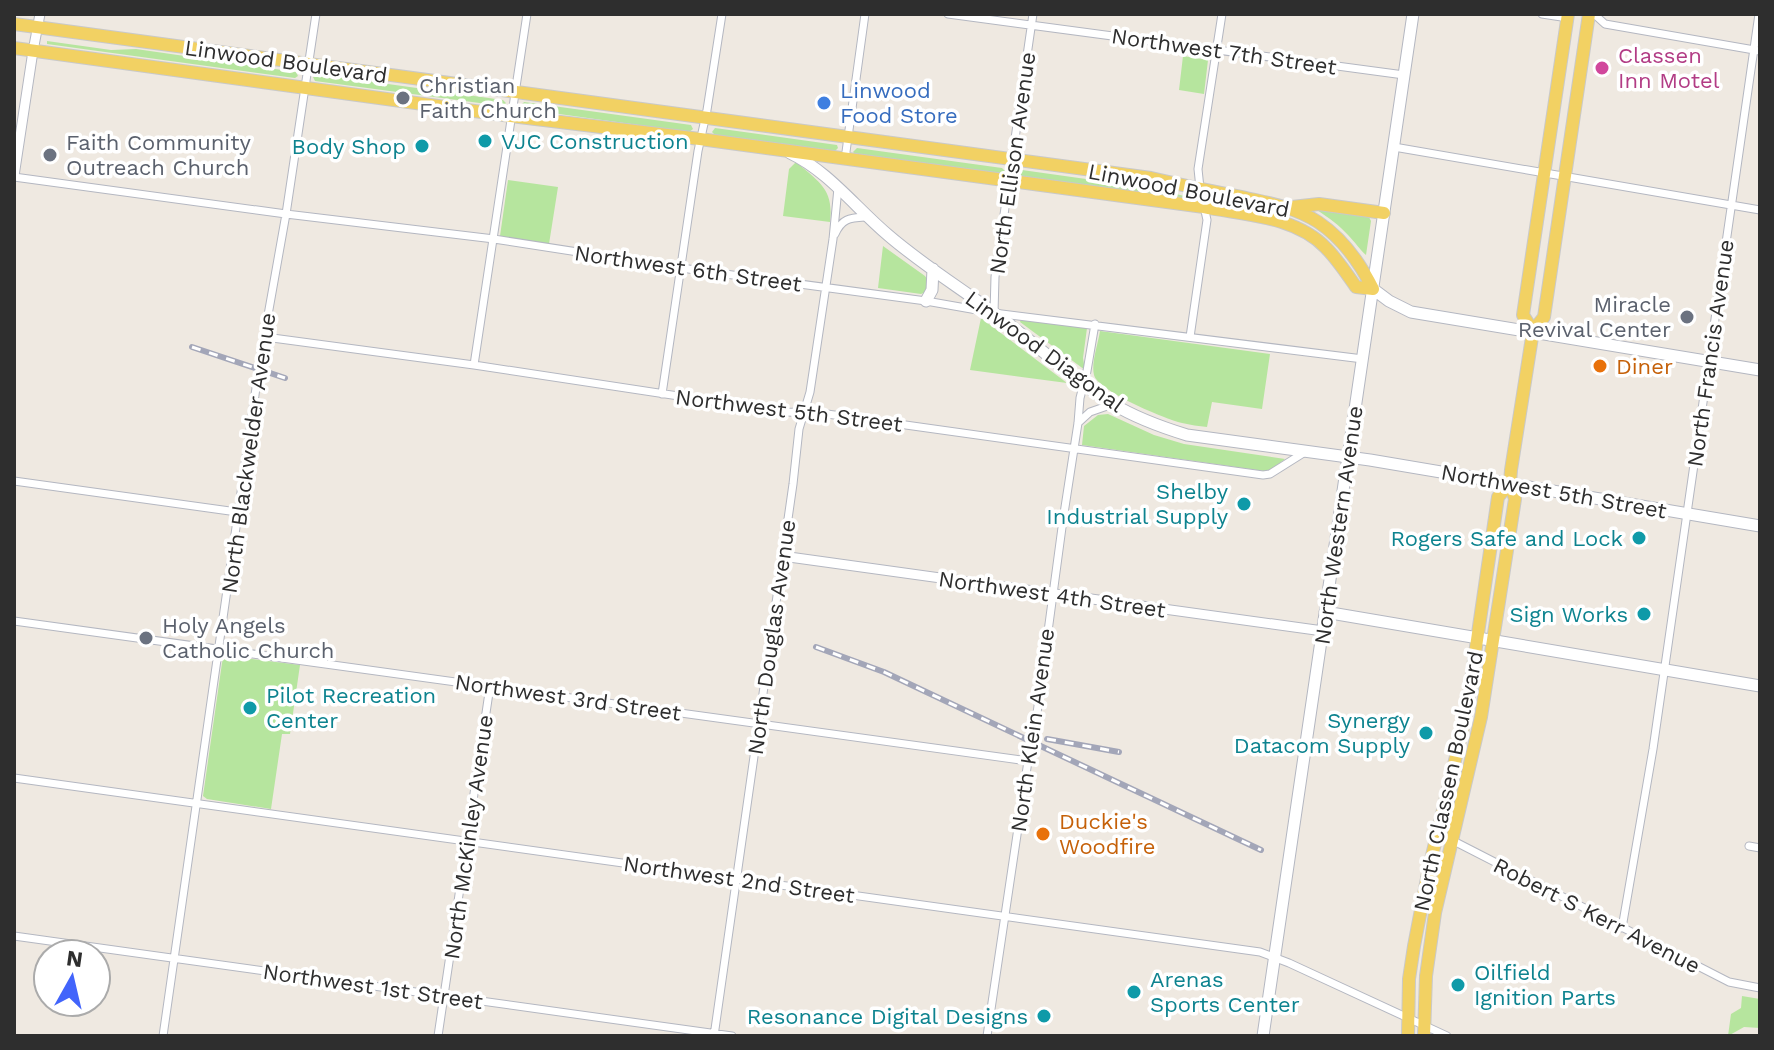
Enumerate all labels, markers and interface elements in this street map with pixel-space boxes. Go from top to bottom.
street label: Northwest 7th Street [1110,23,1338,80]
street label: Linwood Boulevard [183,35,389,88]
place label: Classen Inn Motel [1618,43,1720,93]
street label: North Ellison Avenue [985,50,1040,276]
marker: Classen Inn Motel [1593,59,1611,77]
place label: Christian Faith Church [419,73,557,123]
place label: Linwood Food Store [840,78,958,128]
marker: Christian Faith Church [394,89,412,107]
marker: Linwood Food Store [815,94,833,112]
place label: VJC Construction [501,129,689,154]
place label: Faith Community Outreach Church [66,130,251,180]
marker: VJC Construction [476,132,494,150]
place label: Body Shop [292,134,406,159]
marker: Body Shop [413,137,431,155]
marker: Faith Community Outreach Church [41,146,59,164]
street label: Linwood Boulevard [1086,159,1292,222]
street label: North Francis Avenue [1682,238,1739,468]
street label: Northwest 6th Street [573,240,803,297]
street label: Linwood Diagonal [961,285,1129,417]
place label: Miracle Revival Center [1518,292,1671,342]
marker: Miracle Revival Center [1678,308,1696,326]
street label: North Blackwelder Avenue [216,311,281,595]
place label: Diner [1616,354,1673,379]
marker: Diner [1591,357,1609,375]
street label: Northwest 5th Street [674,384,904,437]
street label: North Western Avenue [1309,404,1368,646]
street label: Northwest 5th Street [1439,459,1669,524]
place label: Shelby Industrial Supply [1046,479,1229,529]
marker: Shelby Industrial Supply [1235,495,1253,513]
street label: North Douglas Avenue [743,518,800,756]
place label: Rogers Safe and Lock [1391,526,1623,551]
marker: Rogers Safe and Lock [1630,529,1648,547]
street label: Northwest 4th Street [937,566,1167,623]
place label: Sign Works [1509,602,1628,627]
marker: Sign Works [1635,605,1653,623]
place label: Holy Angels Catholic Church [162,613,334,663]
street label: North Klein Avenue [1006,627,1059,834]
marker: Holy Angels Catholic Church [137,629,155,647]
street label: North Classen Boulevard [1409,649,1488,913]
street label: Northwest 3rd Street [453,669,683,726]
place label: Pilot Recreation Center [266,683,436,733]
marker: Pilot Recreation Center [241,699,259,717]
place label: Synergy Datacom Supply [1234,708,1411,758]
street label: North McKinley Avenue [439,713,498,961]
marker: Synergy Datacom Supply [1417,724,1435,742]
place label: Duckie's Woodfire [1059,809,1155,859]
marker: Duckie's Woodfire [1034,825,1052,843]
street label: Northwest 2nd Street [622,851,856,908]
street label: Robert S Kerr Avenue [1489,852,1704,978]
north arrow [32,938,112,1018]
text: N [65,945,85,972]
street label: Northwest 1st Street [261,959,485,1014]
place label: Oilfield Ignition Parts [1474,960,1616,1010]
place label: Arenas Sports Center [1150,967,1300,1017]
marker: Oilfield Ignition Parts [1449,976,1467,994]
marker: Arenas Sports Center [1125,983,1143,1001]
place label: Resonance Digital Designs [747,1004,1028,1029]
marker: Resonance Digital Designs [1035,1007,1053,1025]

